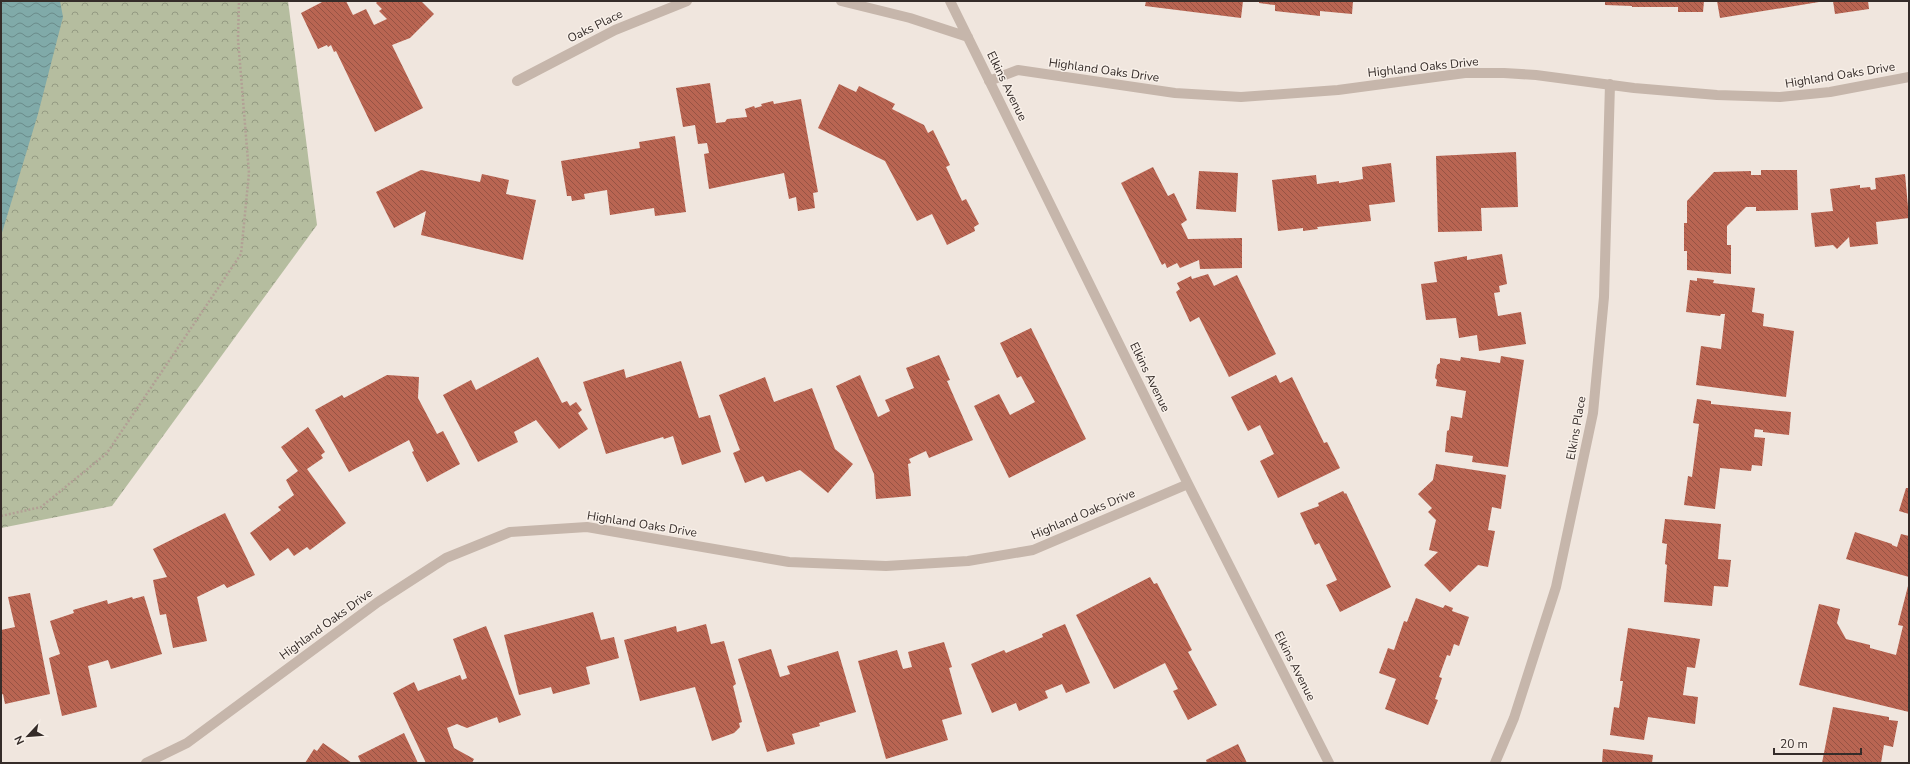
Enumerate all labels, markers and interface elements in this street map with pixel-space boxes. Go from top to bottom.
street label: Oaks Place [565,6,625,46]
street label: Elkins Avenue [983,48,1031,124]
street label: Highland Oaks Drive [1367,53,1479,81]
street label: Highland Oaks Drive [1048,54,1160,86]
street label: Highland Oaks Drive [1784,58,1896,92]
street label: Elkins Avenue [1126,339,1174,415]
street label: Elkins Place [1563,395,1589,461]
street label: Highland Oaks Drive [1029,485,1137,543]
street label: Highland Oaks Drive [586,507,698,541]
street label: Highland Oaks Drive [276,585,376,663]
street label: Elkins Avenue [1271,629,1319,703]
north arrow [8,716,48,756]
scale bar [1774,730,1861,756]
text: N [11,733,28,747]
text: 20 m [1780,736,1808,752]

